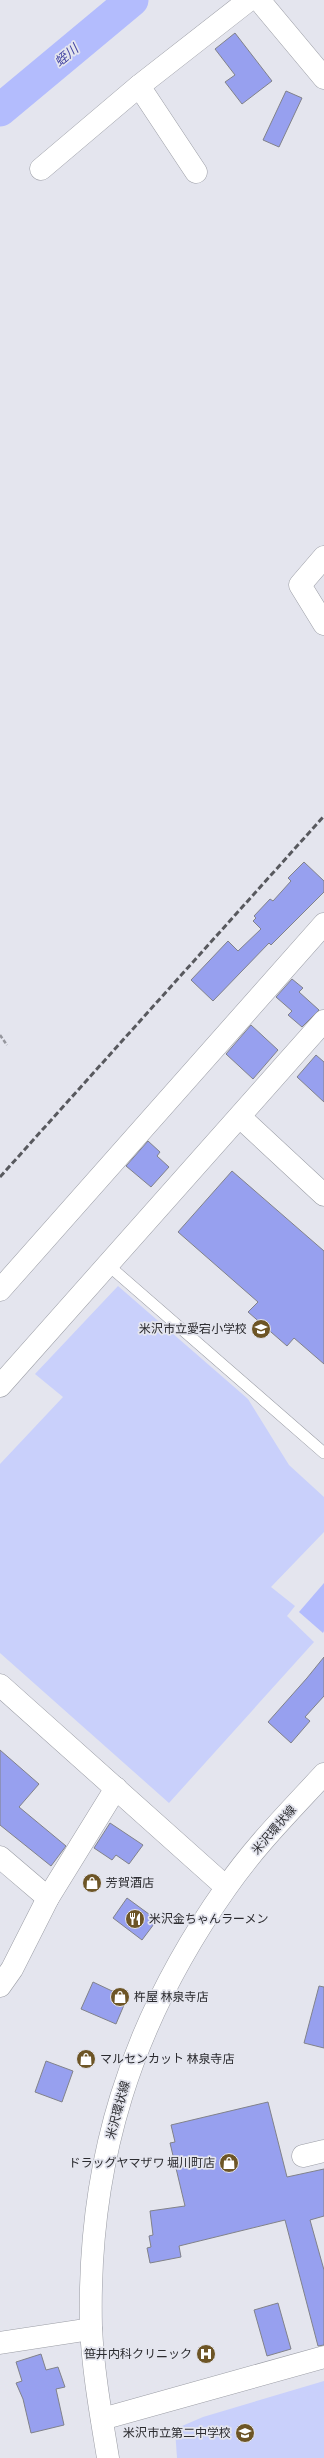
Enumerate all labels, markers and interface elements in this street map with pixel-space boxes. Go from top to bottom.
water label: 蛭川 [51,39,83,70]
school or university icon: 米沢市立愛宕小学校 [250,1318,272,1340]
place label: 米沢市立愛宕小学校 [139,1321,247,1336]
street label: 米沢環状線 [248,1802,299,1857]
shop icon: 芳賀酒店 [81,1872,103,1894]
place label: 芳賀酒店 [106,1875,154,1890]
restaurant icon: 米沢金ちゃんラーメン [124,1908,146,1930]
place label: 米沢金ちゃんラーメン [149,1911,269,1926]
shop icon: 杵屋 林泉寺店 [109,1986,131,2008]
place label: 杵屋 林泉寺店 [134,1989,209,2004]
shop icon: マルセンカット 林泉寺店 [75,2048,97,2070]
place label: マルセンカット 林泉寺店 [100,2051,235,2066]
street label: 米沢環状線 [103,2079,133,2141]
shop icon: ドラッグヤマザワ 堀川町店 [218,2152,240,2174]
place label: ドラッグヤマザワ 堀川町店 [68,2155,215,2170]
hospital icon: 笹井内科クリニック [195,2343,217,2365]
place label: 笹井内科クリニック [84,2346,192,2361]
school or university icon: 米沢市立第二中学校 [234,2422,256,2444]
place label: 米沢市立第二中学校 [123,2425,231,2440]

